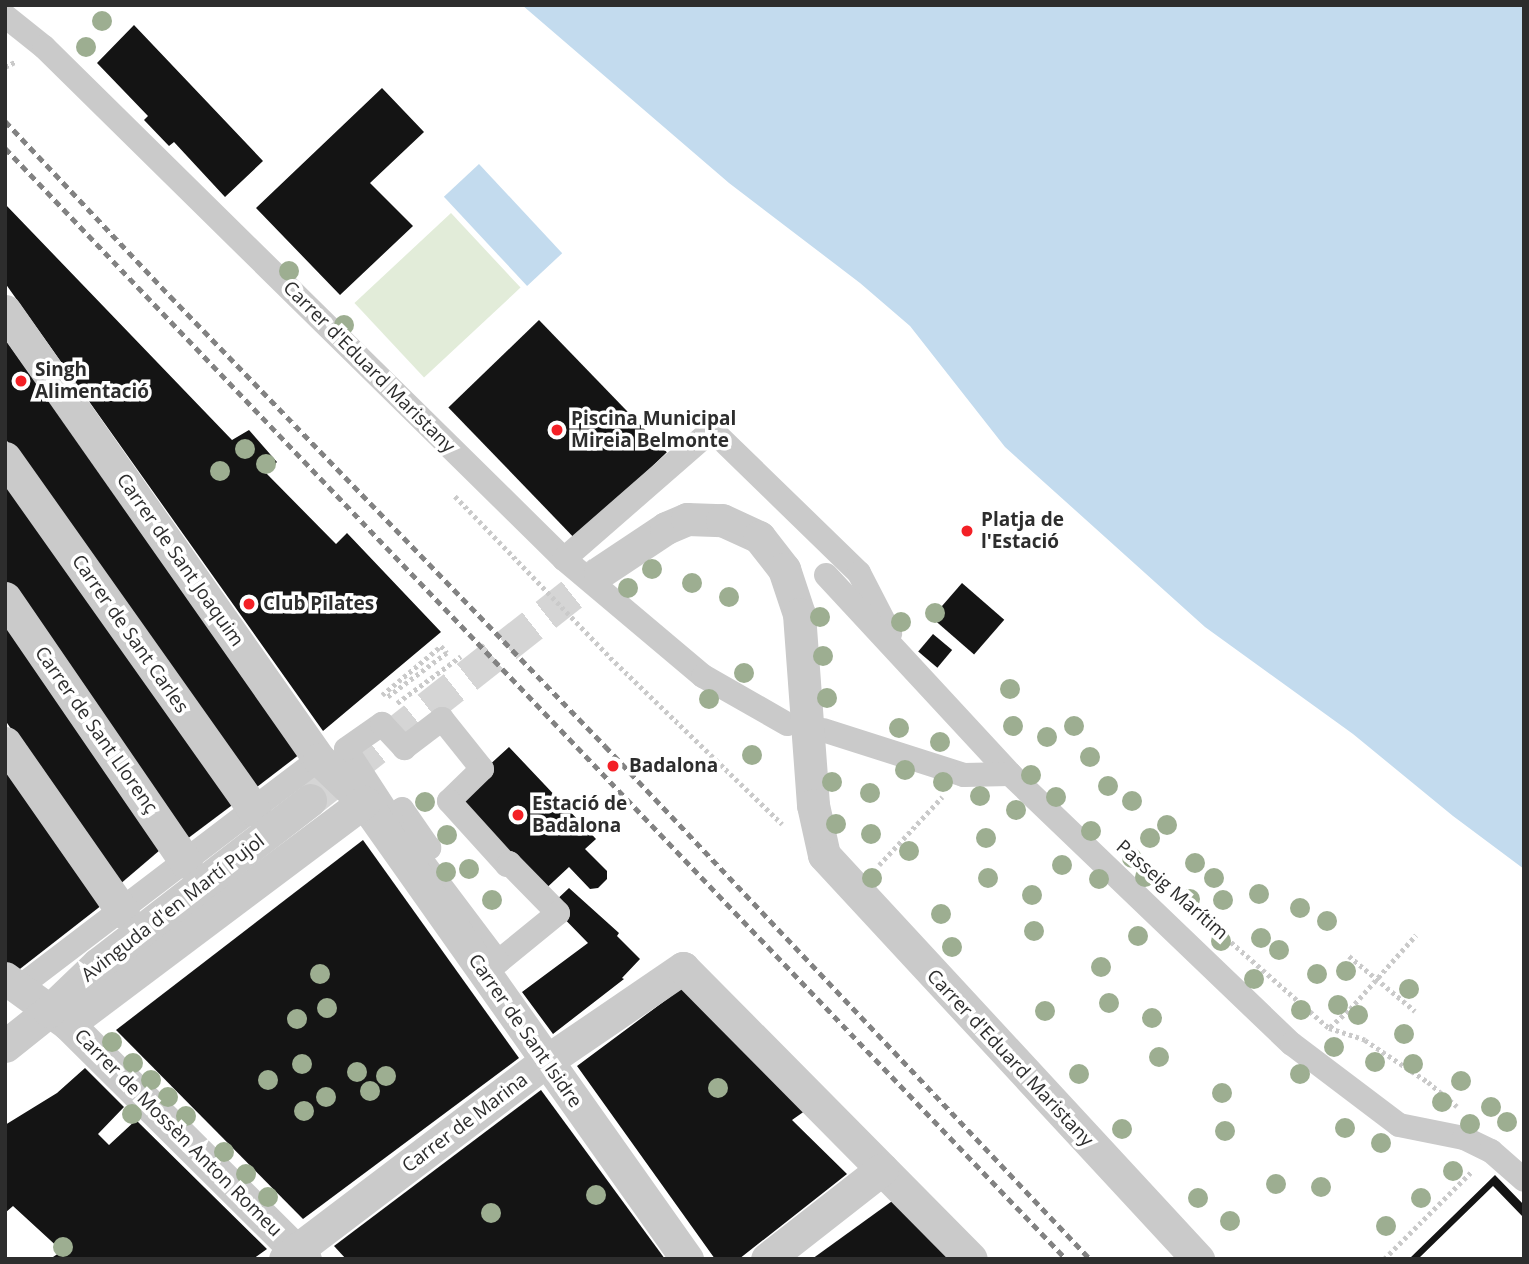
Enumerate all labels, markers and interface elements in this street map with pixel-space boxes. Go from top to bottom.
street label: Carrer d'Eduard Maristany [278,276,460,458]
place label: Singh Alimentació [35,359,149,403]
marker: Singh Alimentació [13,373,29,389]
place label: Piscina Municipal Mireia Belmonte [571,408,736,452]
marker: Piscina Municipal Mireia Belmonte [549,422,565,438]
street label: Carrer de Sant Joaquim [112,469,248,651]
place label: Platja de l'Estació [981,509,1064,553]
marker: Platja de l'Estació [959,523,975,539]
street label: Carrer de Sant Carles [67,551,193,717]
place label: Club Pilates [263,593,374,615]
marker: Club Pilates [241,596,257,612]
street label: Carrer de Sant Llorenç [30,642,162,818]
place label: Badalona [629,755,718,777]
marker: Badalona [603,756,623,776]
place label: Estació de Badalona [532,793,627,837]
marker: Estació de Badalona [510,807,526,823]
street label: Avinguda d'en Martí Pujol [77,829,269,987]
street label: Passeig Marítim [1112,835,1232,945]
street label: Carrer de Sant Isidre [463,950,587,1112]
street label: Carrer d'Eduard Maristany [922,965,1098,1151]
street label: Carrer de Mossèn Anton Romeu [70,1025,286,1241]
street label: Carrer de Marina [398,1068,532,1178]

